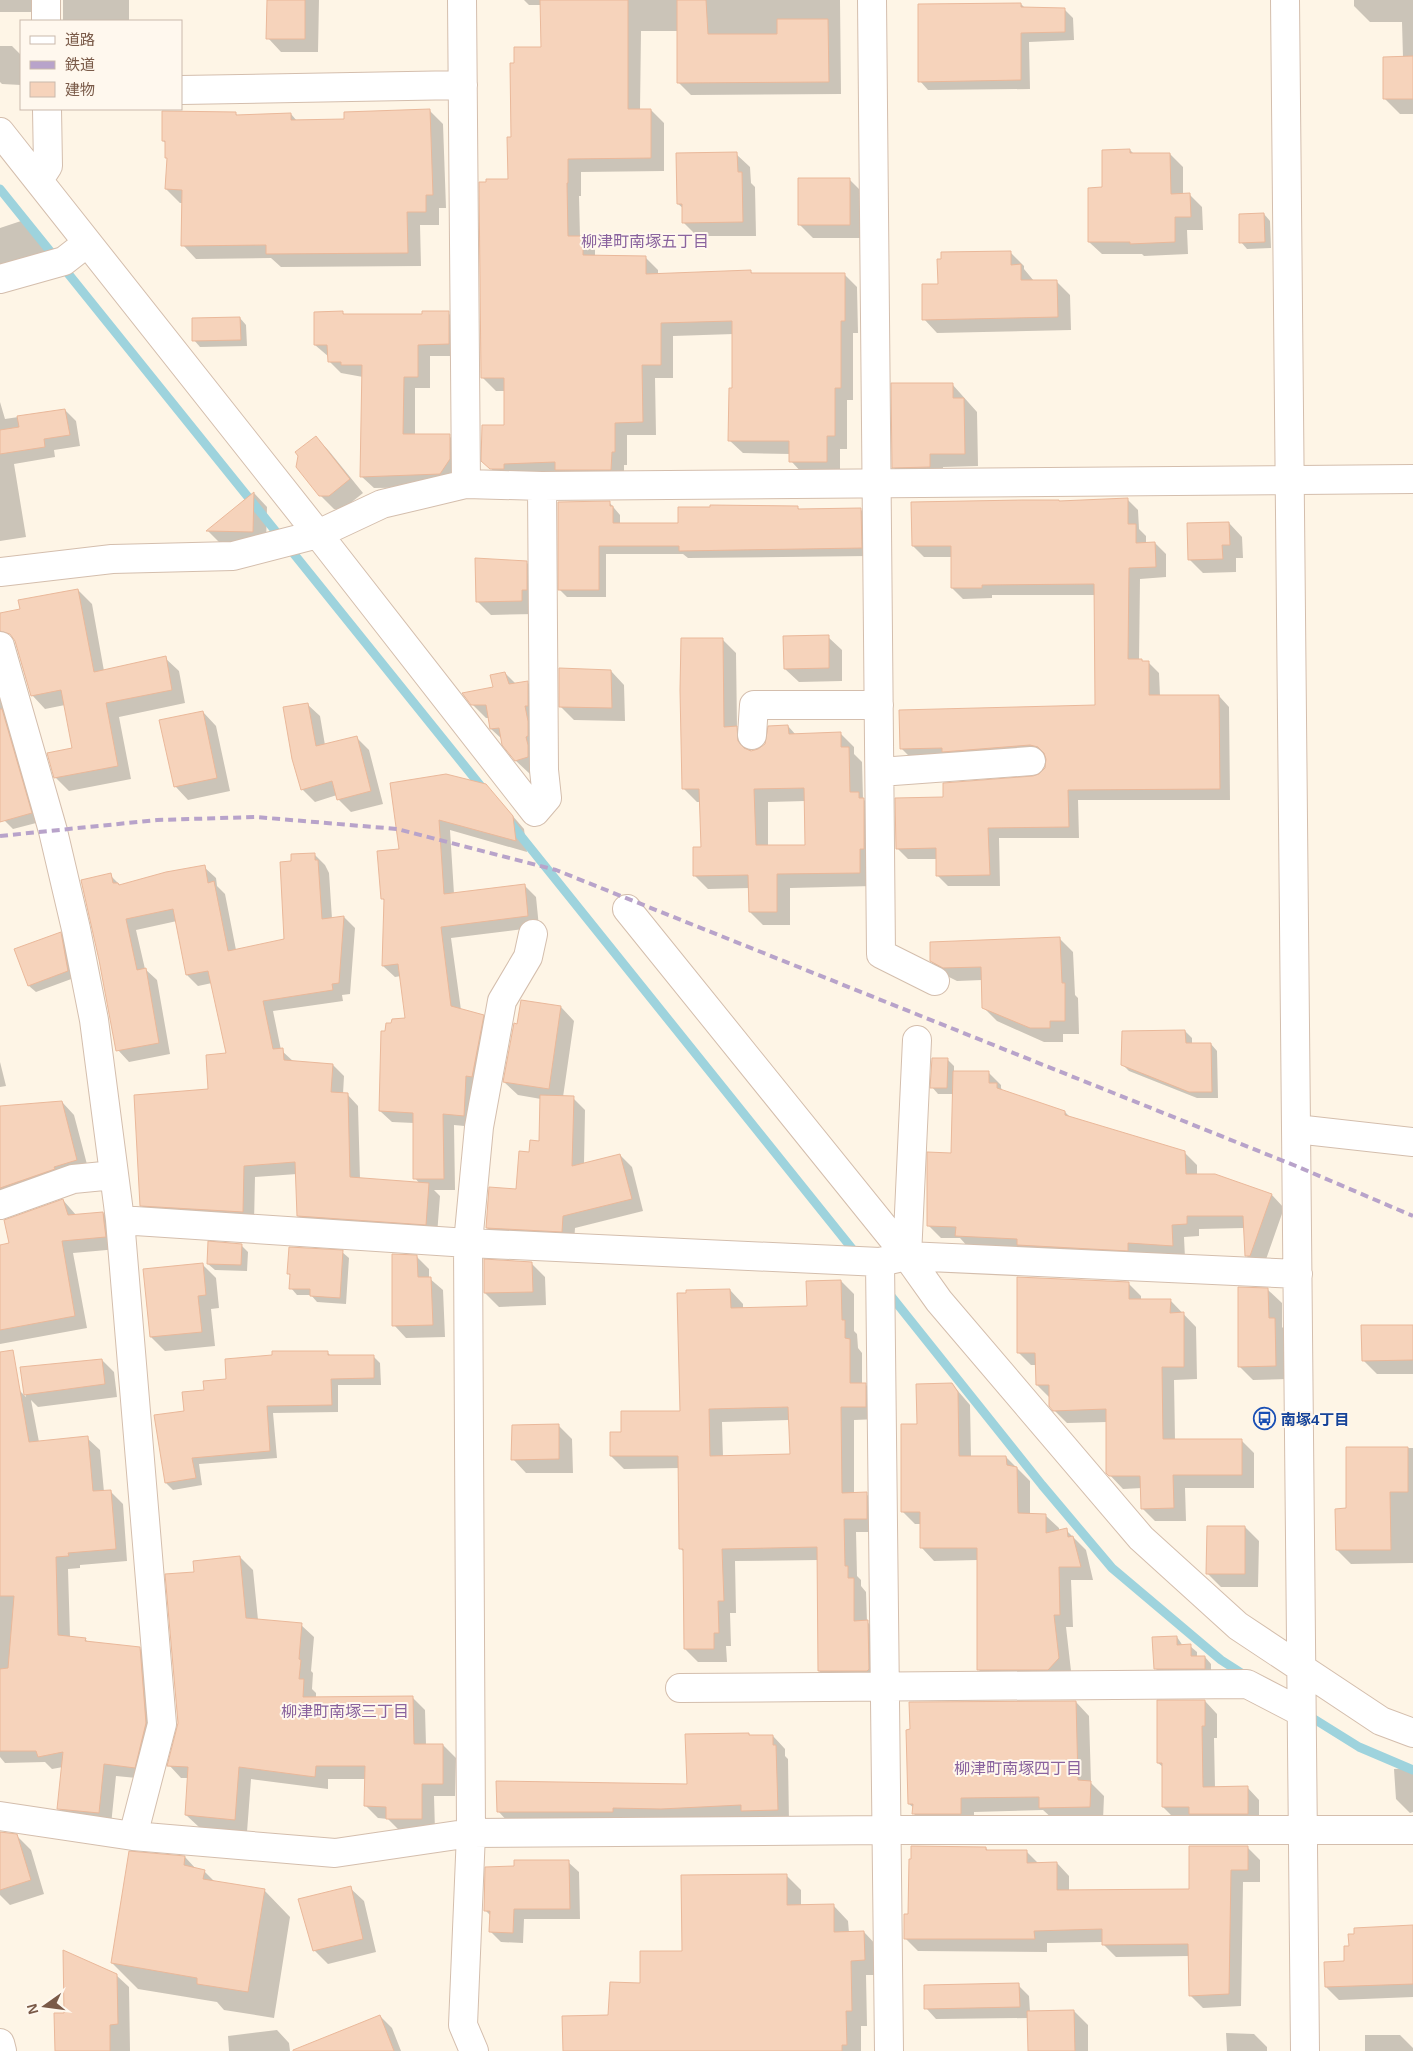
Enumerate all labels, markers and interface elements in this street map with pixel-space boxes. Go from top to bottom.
legend [20,20,182,110]
text: 道路 [65,31,95,48]
text: 鉄道 [65,56,95,73]
text: 建物 [65,81,95,98]
district label: 柳津町南塚五丁目 [581,233,709,250]
bus stop icon: 南塚4丁目 [1253,1407,1277,1431]
place label: 南塚4丁目 [1281,1411,1349,1428]
district label: 柳津町南塚三丁目 [281,1703,409,1720]
district label: 柳津町南塚四丁目 [954,1760,1082,1777]
north arrow [20,1981,70,2031]
text: N [23,2002,41,2016]

